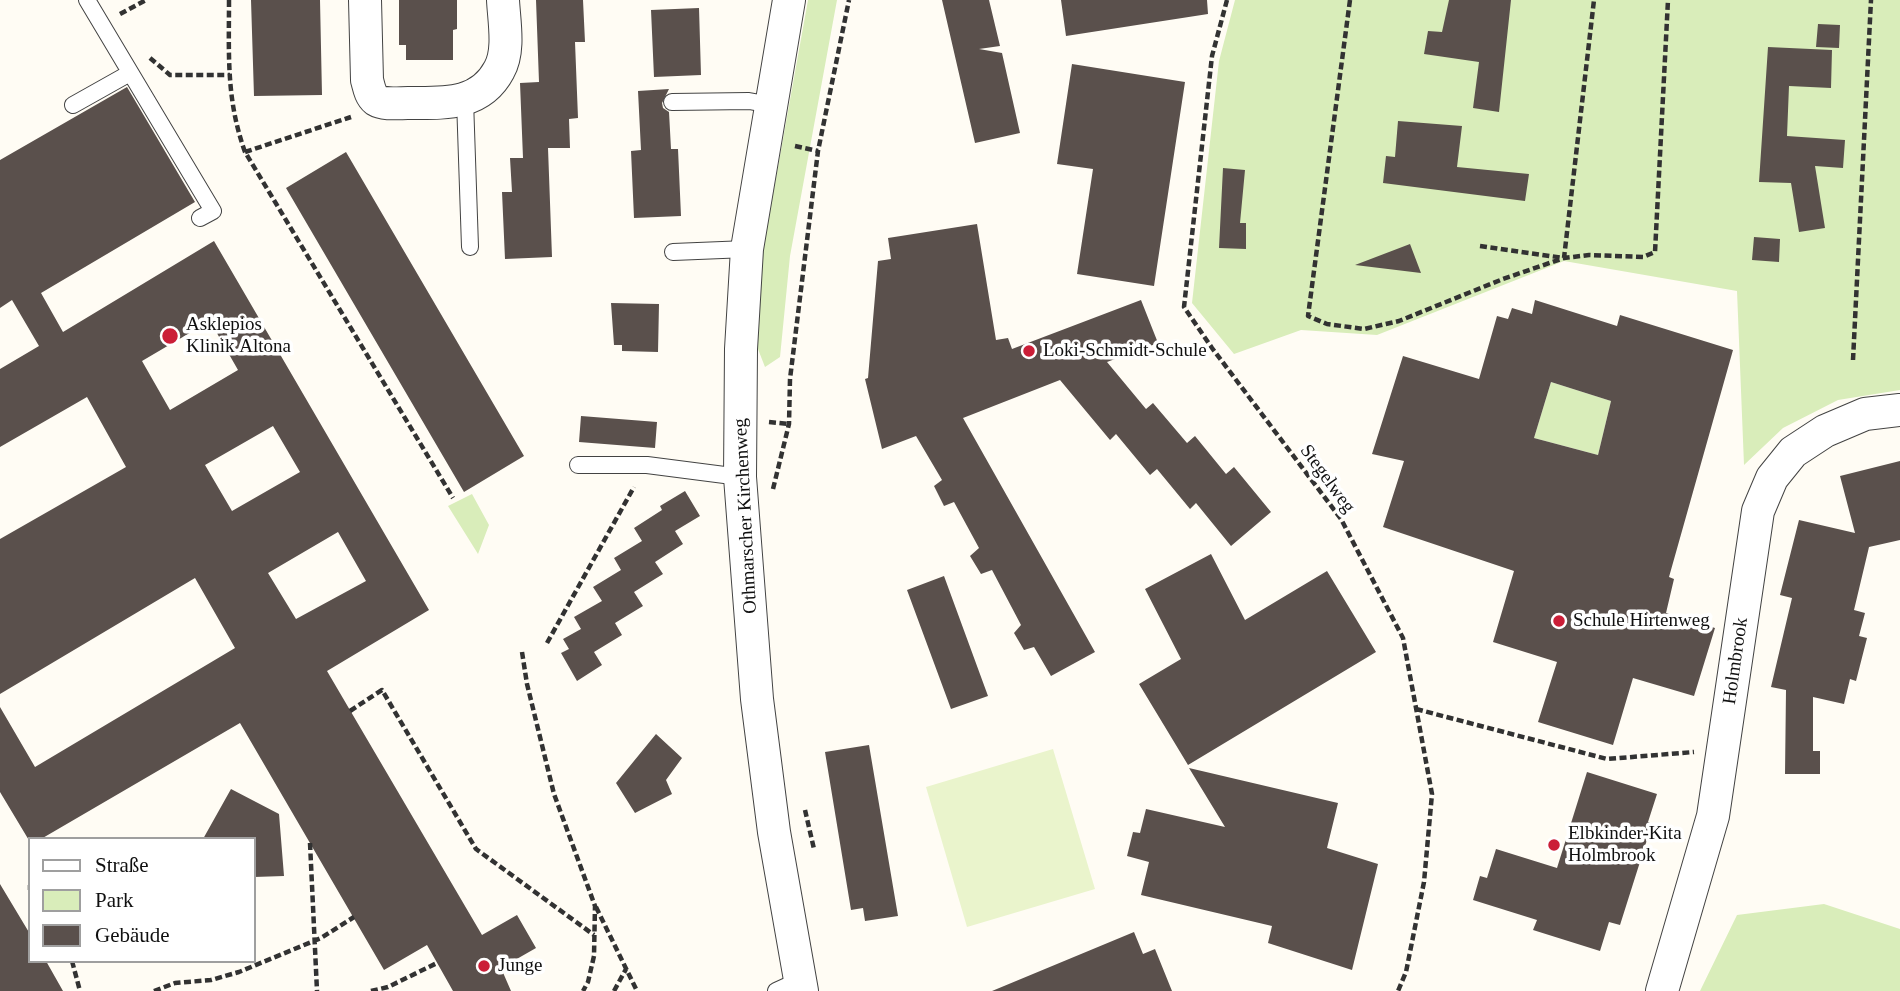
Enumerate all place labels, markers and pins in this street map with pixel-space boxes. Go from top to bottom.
place label: Asklepios Klinik Altona [186,314,291,358]
marker: Asklepios Klinik Altona [160,326,180,346]
place label: Loki-Schmidt-Schule [1043,340,1207,362]
marker: Loki-Schmidt-Schule [1021,343,1037,359]
place label: Schule Hirtenweg [1573,610,1710,632]
marker: Schule Hirtenweg [1551,613,1567,629]
place label: Elbkinder-Kita Holmbrook [1568,823,1682,867]
marker: Elbkinder-Kita Holmbrook [1546,837,1562,853]
place label: Junge [498,955,542,977]
marker: Junge [476,958,492,974]

